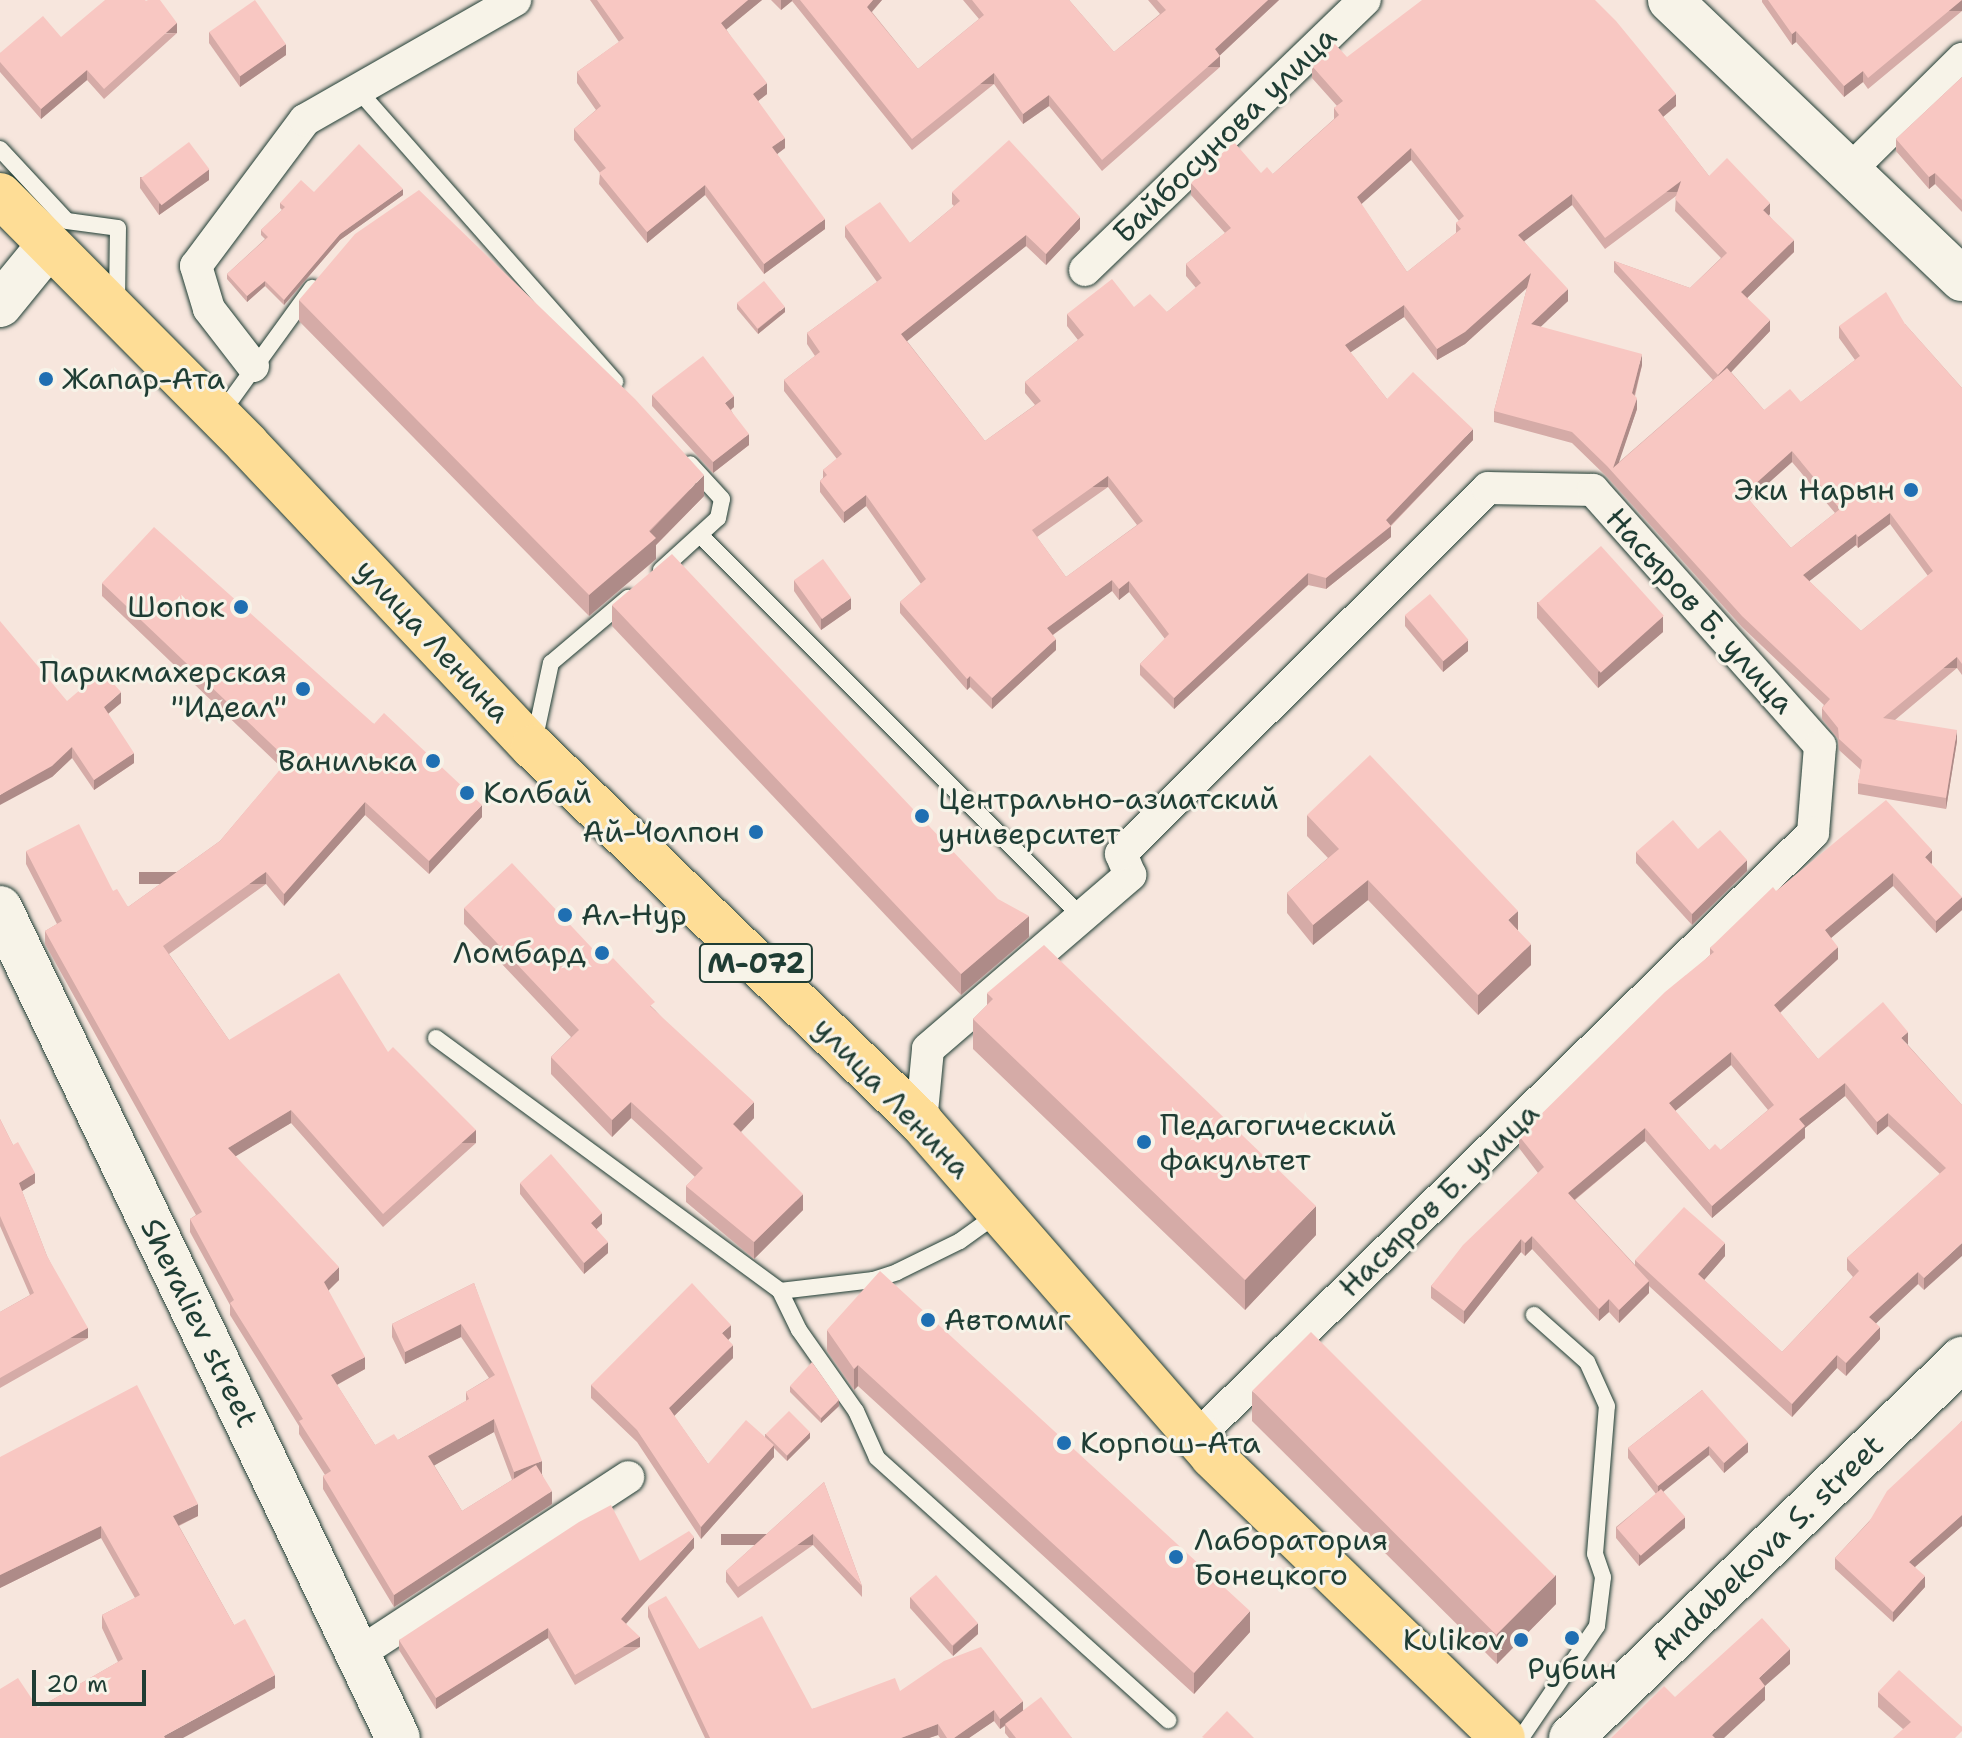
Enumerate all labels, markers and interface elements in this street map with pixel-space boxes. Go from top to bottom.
street label: Байбосунова улица [1106,19,1344,251]
place label: Жапар-Ата [62,361,225,397]
marker: Жапар-Ата [37,370,55,388]
place label: Эки Нарын [1734,472,1895,508]
marker: Эки Нарын [1902,481,1920,499]
street label: Насыров Б. улица [1598,501,1802,721]
street label: улица Ленина [348,552,518,730]
place label: Шопок [127,589,225,625]
marker: Шопок [232,598,250,616]
place label: Парикмахерская "Идеал" [40,654,287,724]
marker: Парикмахерская "Идеал" [294,680,312,698]
place label: Ванилька [278,743,417,779]
marker: Ванилька [424,752,442,770]
place label: Колбай [483,775,592,811]
place label: Центрально-азиатский университет [938,781,1279,852]
marker: Колбай [458,784,476,802]
marker: Центрально-азиатский университет [913,807,931,825]
place label: Ай-Чолпон [583,814,740,850]
marker: Ай-Чолпон [747,823,765,841]
place label: Ал-Нур [581,897,687,933]
marker: Ал-Нур [556,906,574,924]
place label: Ломбард [453,935,586,971]
road number: М-072 [698,939,814,987]
marker: Ломбард [593,944,611,962]
street label: улица Ленина [806,1010,978,1186]
street label: Насыров Б. улица [1331,1095,1547,1305]
place label: Педагогический факультет [1160,1107,1396,1178]
marker: Педагогический факультет [1135,1133,1153,1151]
street label: Sheraliev street [133,1213,265,1433]
place label: Автомиг [944,1302,1070,1338]
marker: Автомиг [919,1311,937,1329]
place label: Корпош-Ата [1080,1425,1261,1461]
street label: Andabekova S. street [1643,1428,1891,1668]
marker: Корпош-Ата [1055,1434,1073,1452]
place label: Лаборатория Бонецкого [1194,1522,1388,1592]
marker: Лаборатория Бонецкого [1165,1546,1187,1568]
place label: Kulikov [1403,1622,1505,1658]
marker: Рубин [1563,1629,1581,1647]
marker: Kulikov [1512,1631,1530,1649]
place label: Рубин [1527,1651,1617,1687]
scale bar [36,1654,150,1704]
text: 20 m [46,1668,108,1700]

